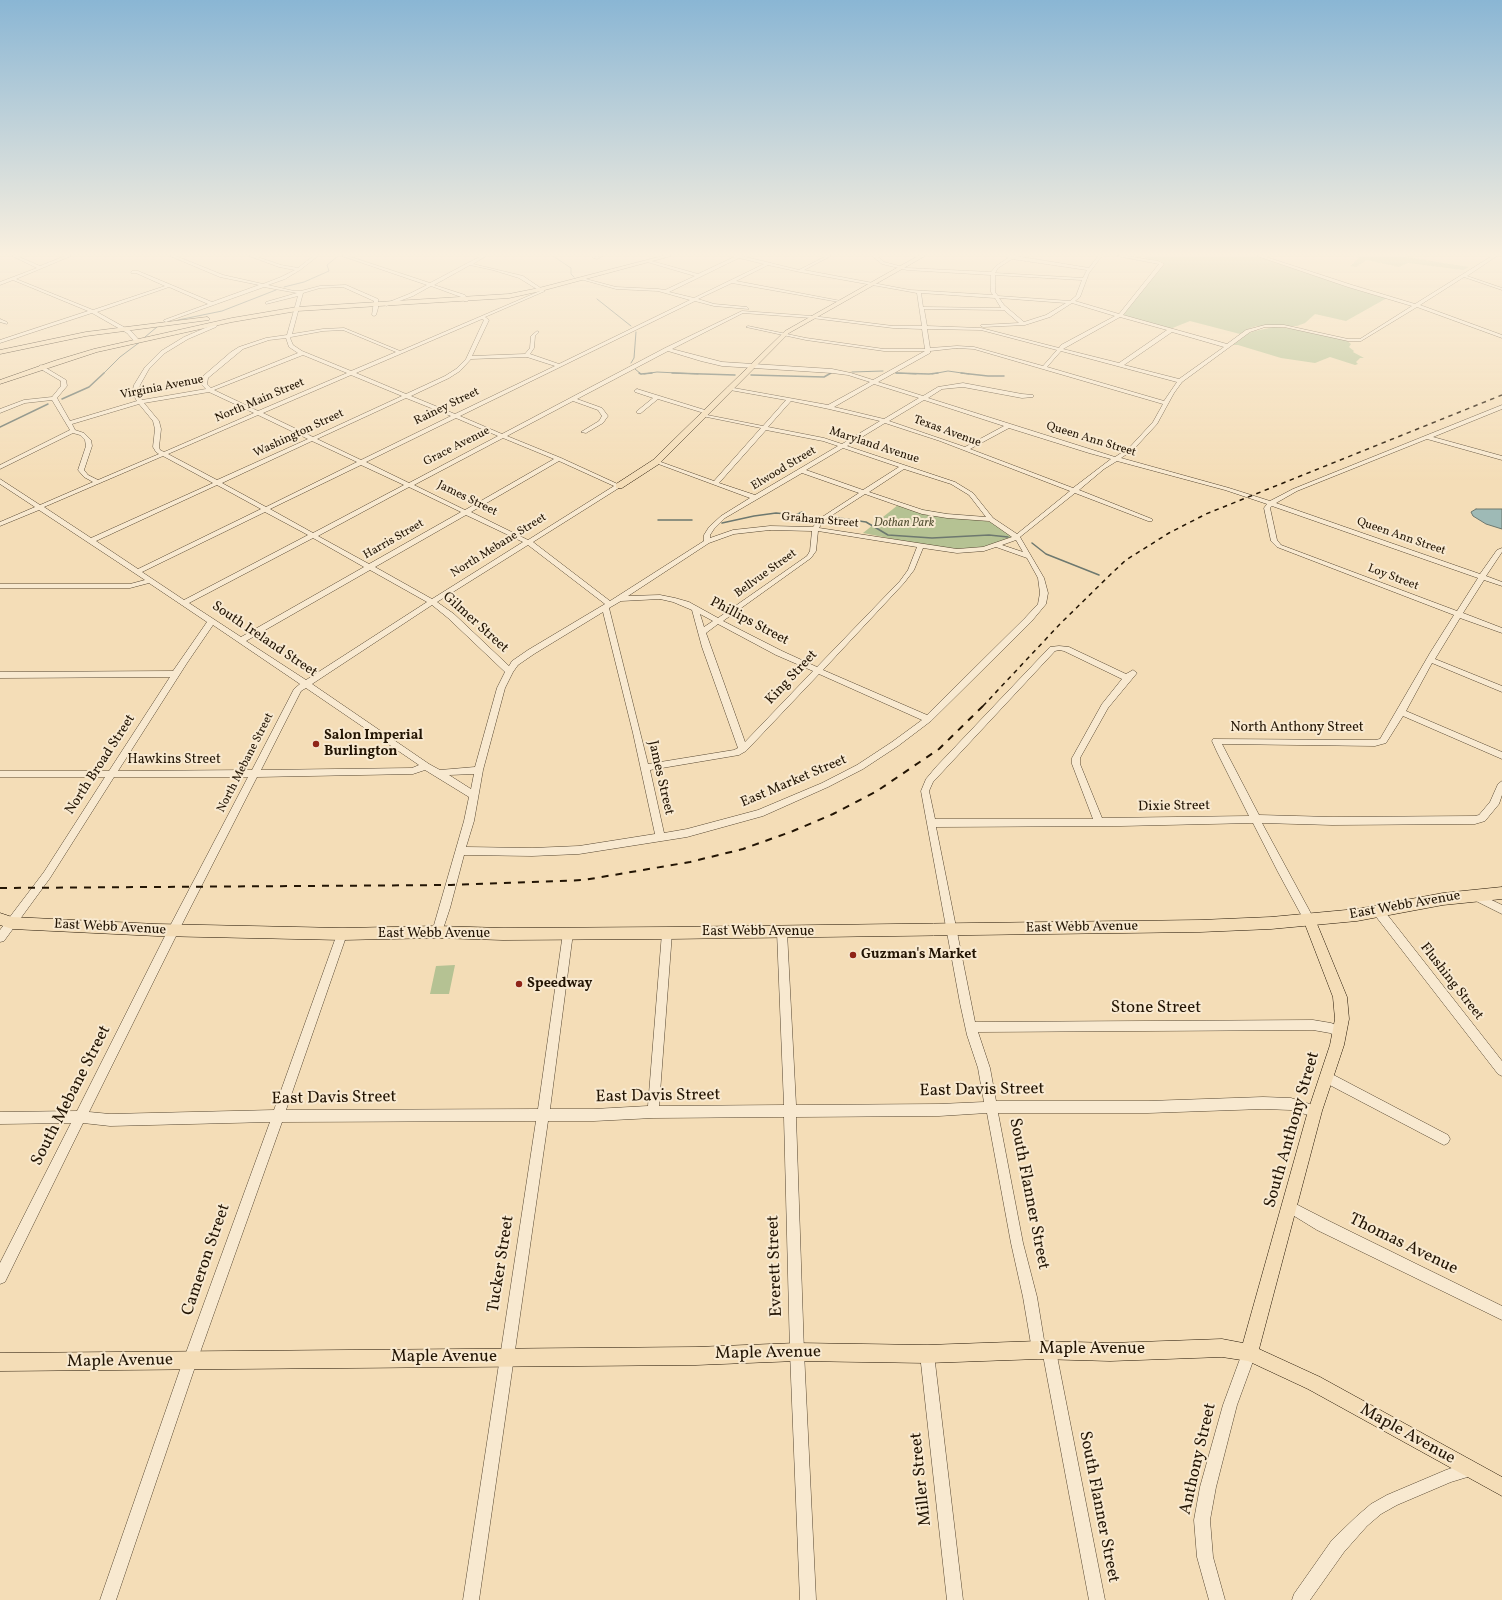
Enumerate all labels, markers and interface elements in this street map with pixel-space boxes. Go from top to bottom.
street label: Virginia Avenue [119,373,205,403]
street label: North Main Street [213,376,307,426]
street label: Rainey Street [412,385,482,429]
street label: Washington Street [252,407,346,461]
street label: Texas Avenue [911,413,983,451]
street label: Queen Ann Street [1044,420,1138,460]
street label: Grace Avenue [421,424,493,470]
street label: Maryland Avenue [827,425,921,467]
street label: Elwood Street [749,444,819,494]
street label: James Street [435,478,499,520]
street label: Graham Street [781,510,859,532]
street label: North Mebane Street [449,511,549,581]
street label: Queen Ann Street [1355,515,1447,559]
street label: Harris Street [361,517,427,563]
park label: Dothan Park [874,517,934,531]
street label: Bellvue Street [732,547,800,601]
street label: Loy Street [1366,562,1420,594]
street label: Gilmer Street [439,589,511,657]
street label: Phillips Street [707,594,791,650]
street label: South Ireland Street [208,599,320,681]
street label: King Street [762,647,822,709]
street label: North Mebane Street [215,711,277,815]
street label: North Broad Street [62,712,140,818]
street label: North Anthony Street [1230,720,1364,736]
place label: Salon Imperial Burlington [324,728,423,760]
marker: Salon Imperial Burlington [311,739,321,749]
street label: James Street [643,739,677,817]
street label: Hawkins Street [127,752,221,768]
street label: East Market Street [739,752,849,812]
street label: Dixie Street [1138,798,1210,816]
street label: East Webb Avenue [1348,888,1462,924]
street label: East Webb Avenue [53,917,167,939]
street label: East Webb Avenue [1026,919,1138,937]
street label: East Webb Avenue [702,924,814,940]
street label: East Webb Avenue [378,926,490,942]
street label: Flushing Street [1416,940,1486,1024]
place label: Guzman's Market [861,947,977,963]
marker: Guzman's Market [848,950,858,960]
place label: Speedway [527,976,592,992]
marker: Speedway [514,979,524,989]
street label: Stone Street [1111,999,1201,1019]
street label: South Mebane Street [28,1022,116,1170]
street label: South Anthony Street [1261,1050,1325,1210]
street label: East Davis Street [919,1080,1045,1102]
street label: East Davis Street [595,1086,721,1108]
street label: East Davis Street [271,1088,397,1110]
street label: South Flanner Street [1003,1116,1053,1272]
street label: Cameron Street [178,1201,236,1319]
street label: Thomas Avenue [1345,1210,1461,1280]
street label: Tucker Street [484,1214,520,1314]
street label: Everett Street [764,1215,788,1317]
street label: Maple Avenue [1039,1340,1145,1360]
street label: Maple Avenue [715,1343,821,1365]
street label: Maple Avenue [391,1348,497,1368]
street label: Maple Avenue [67,1351,173,1373]
street label: Maple Avenue [1356,1400,1458,1470]
street label: Anthony Street [1176,1401,1222,1517]
street label: South Flanner Street [1073,1429,1123,1585]
street label: Miller Street [907,1431,937,1527]

